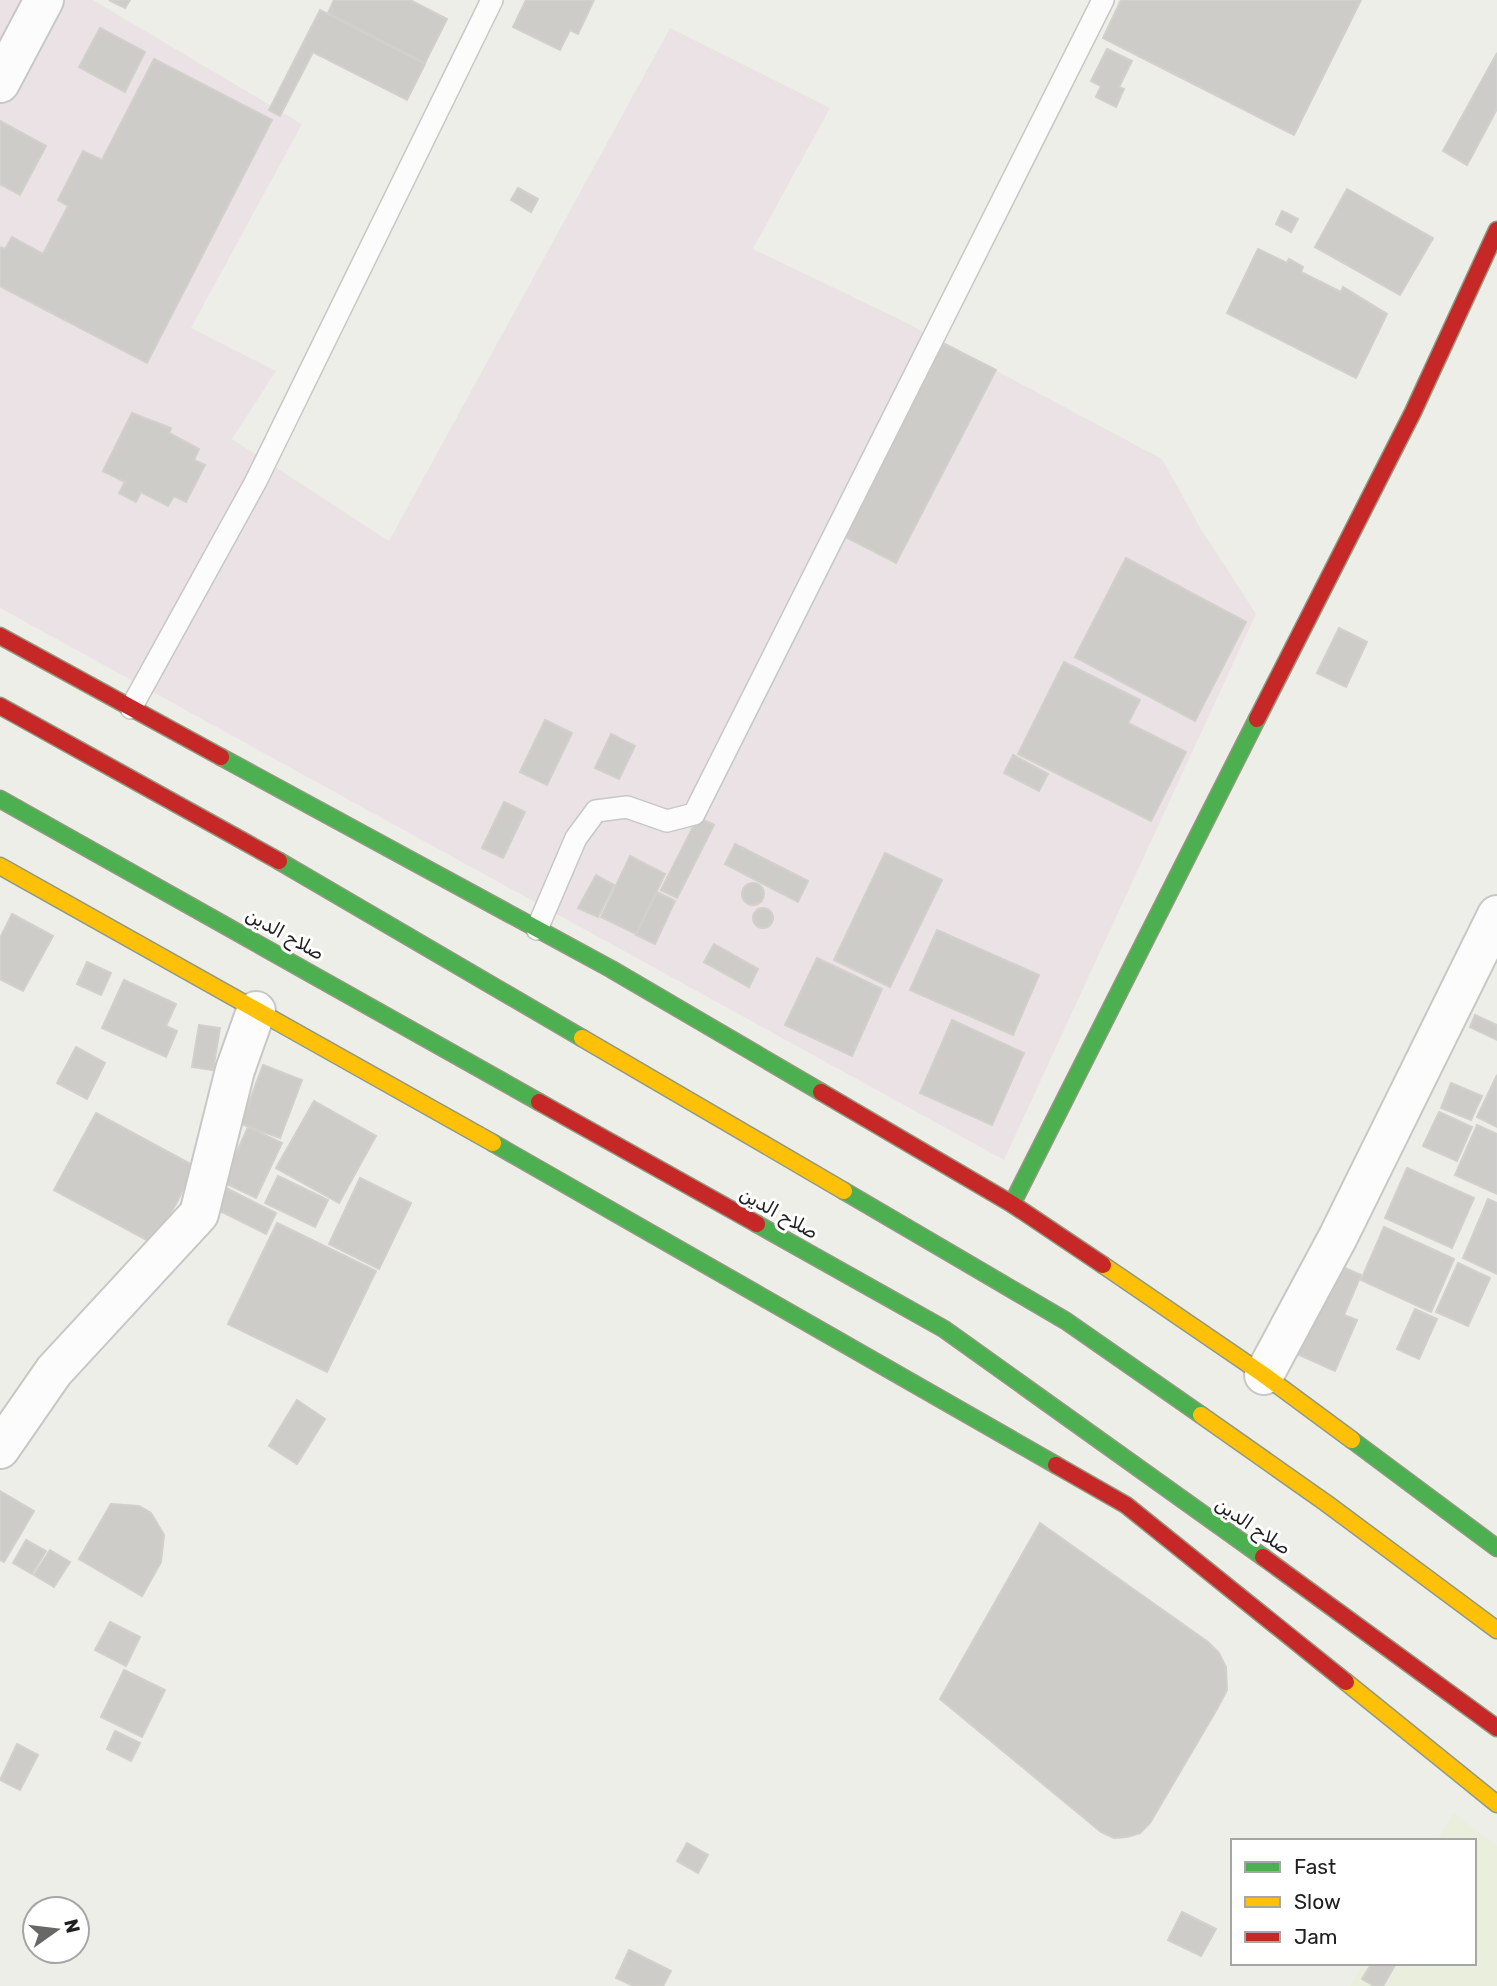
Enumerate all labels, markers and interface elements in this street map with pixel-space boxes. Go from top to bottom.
street label: صلاح الدين [241,903,328,967]
street label: صلاح الدين [735,1182,822,1246]
street label: صلاح الدين [1210,1492,1295,1561]
legend [1231,1839,1476,1965]
text: Fast [1294,1854,1336,1879]
text: Slow [1294,1889,1341,1914]
north arrow [21,1895,91,1965]
text: N [59,1917,85,1935]
text: Jam [1294,1924,1338,1949]

